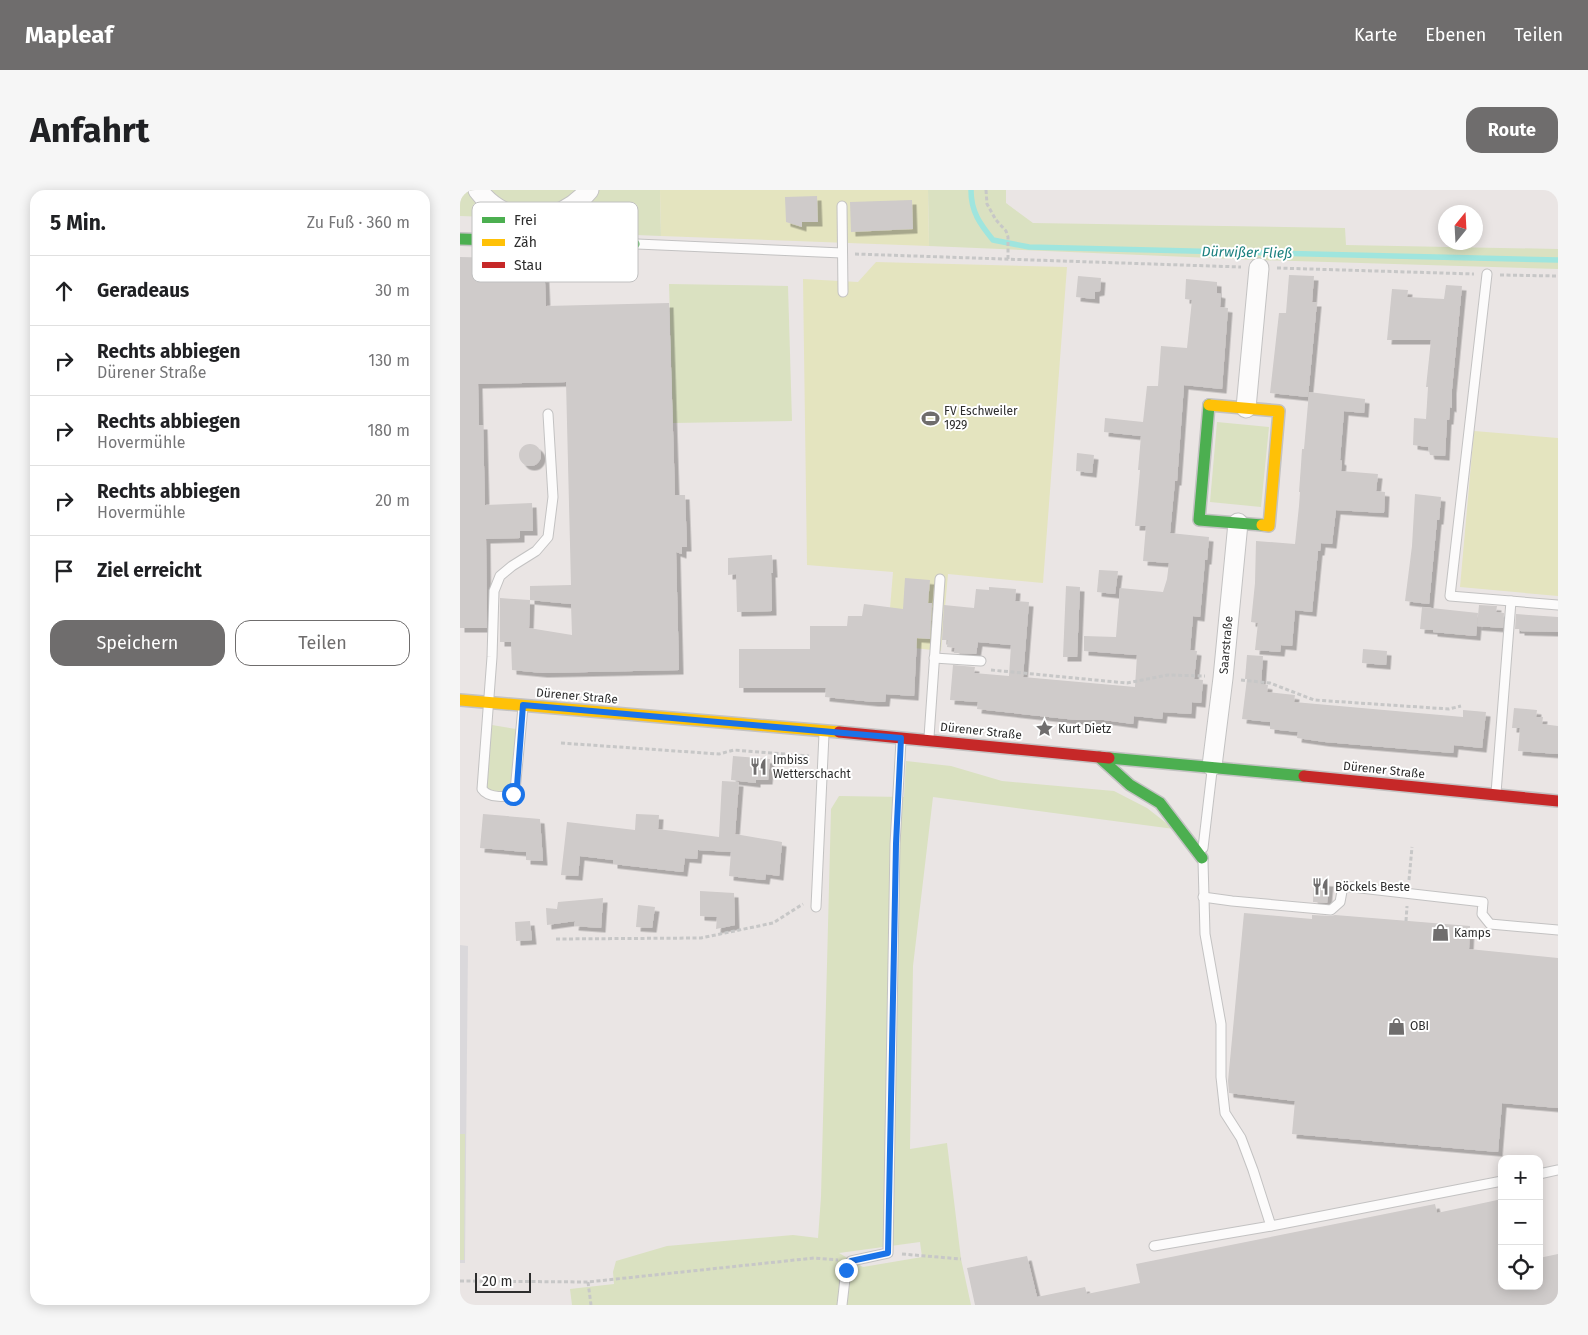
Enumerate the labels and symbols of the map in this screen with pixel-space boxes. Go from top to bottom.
legend [472,202,638,282]
north arrow [1438,205,1483,250]
text: Frei [514,212,537,229]
text: Zäh [514,234,537,251]
water label: Dürwißer Fließ [1202,243,1292,262]
text: Stau [514,257,542,274]
place label: FV Eschweiler 1929 [944,404,1018,432]
sports icon: FV Eschweiler 1929 [920,408,940,428]
street label: Saarstraße [1216,615,1236,675]
street label: Dürener Straße [535,685,619,707]
place icon: Kurt Dietz [1034,719,1054,739]
street label: Dürener Straße [939,720,1023,742]
place label: Kurt Dietz [1058,722,1111,736]
place label: Imbiss Wetterschacht [773,753,851,781]
restaurant icon: Imbiss Wetterschacht [749,757,769,777]
street label: Dürener Straße [1342,759,1426,781]
route start [502,783,525,806]
restaurant icon: Böckels Beste [1311,877,1331,897]
place label: Böckels Beste [1335,880,1410,894]
shop icon: Kamps [1430,923,1450,943]
place label: Kamps [1454,926,1491,940]
shop icon: OBI [1386,1016,1406,1036]
place label: OBI [1410,1019,1429,1033]
route end [835,1259,858,1282]
scale bar [475,1270,531,1293]

